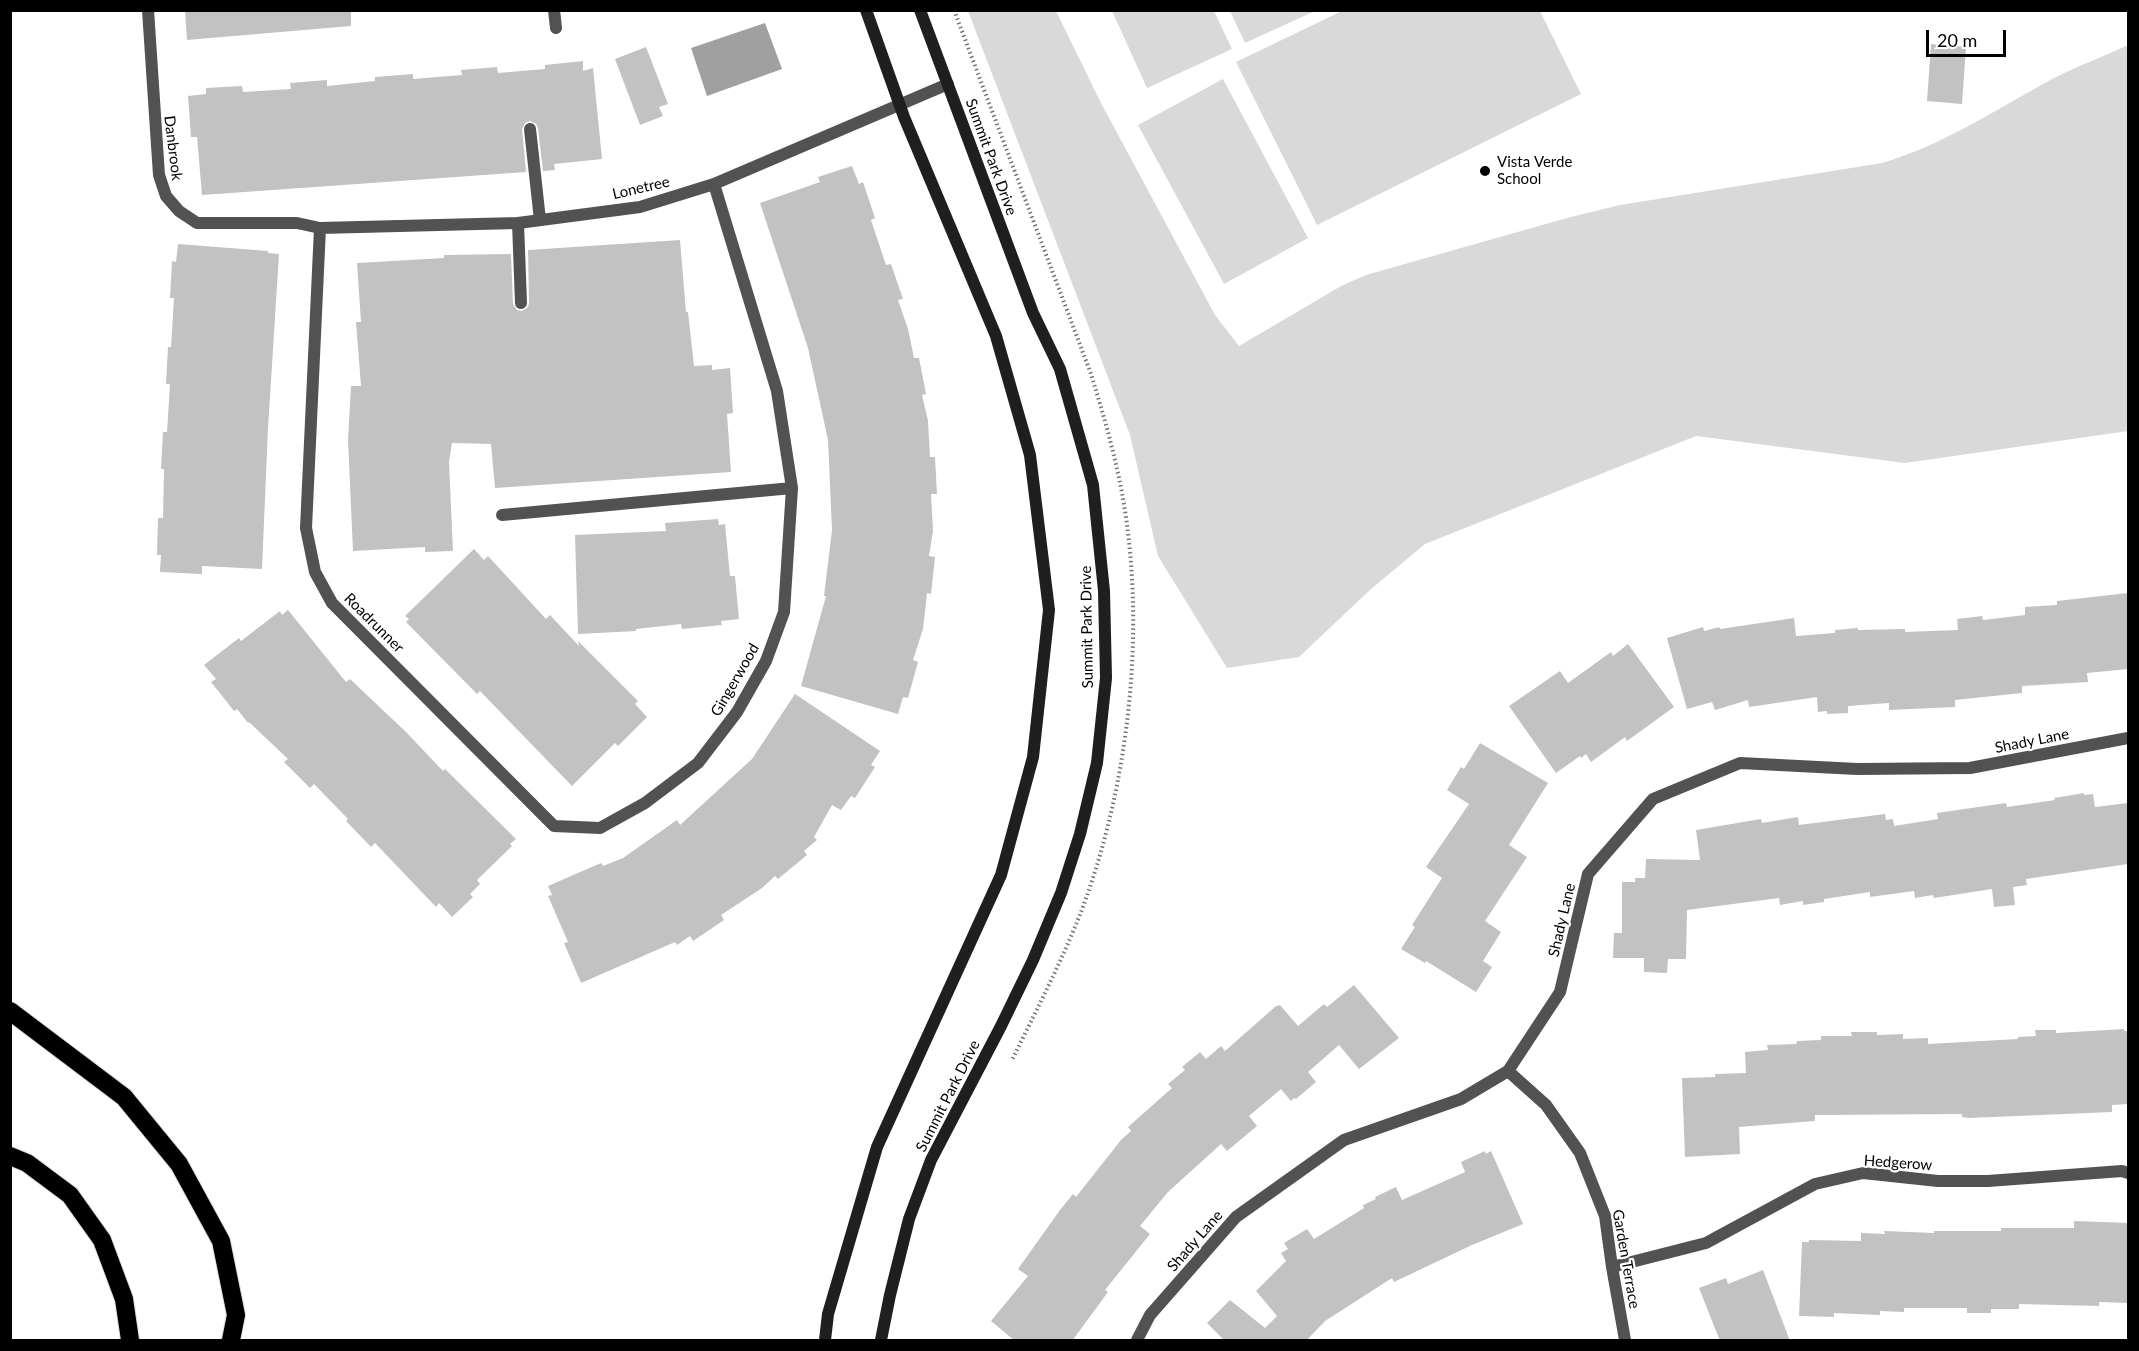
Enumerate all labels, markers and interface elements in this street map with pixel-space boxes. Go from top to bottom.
scale bar [1929,18,2008,56]
text: 20 m [1937,29,1977,51]
street label: Summit Park Drive [962,96,1020,218]
street label: Danbrook [160,115,186,181]
place label: Vista Verde School [1497,153,1572,188]
marker: Vista Verde School [1478,164,1492,178]
street label: Lonetree [611,173,671,203]
street label: Summit Park Drive [1077,565,1097,689]
street label: Roadrunner [340,589,408,657]
street label: Gingerwood [707,640,763,720]
street label: Shady Lane [1993,725,2071,757]
street label: Shady Lane [1545,881,1579,959]
street label: Summit Park Drive [912,1037,984,1155]
street label: Hedgerow [1863,1152,1933,1174]
street label: Shady Lane [1164,1207,1226,1275]
street label: Garden Terrace [1608,1208,1644,1310]

